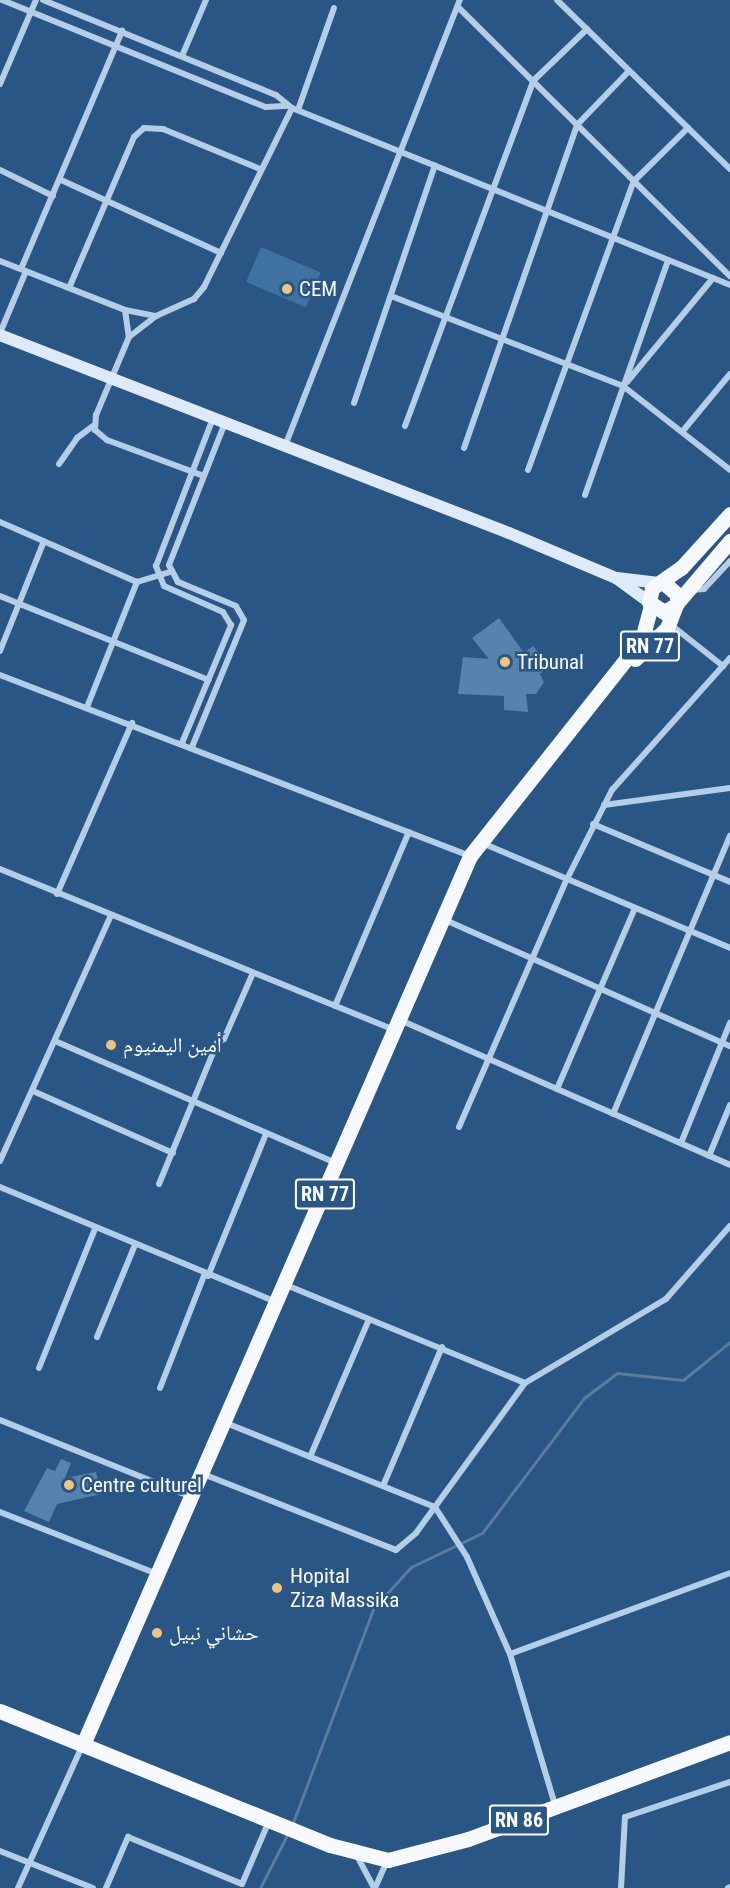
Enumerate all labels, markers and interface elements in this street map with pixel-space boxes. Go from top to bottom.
place label: CEM [299,276,337,302]
marker: CEM [280,282,294,296]
road number: RN 77 [618,629,682,663]
place label: Tribunal [517,649,584,675]
marker: Tribunal [498,655,512,669]
place label: أمين اليمنيوم [123,1032,222,1058]
marker: أمين اليمنيوم [104,1038,118,1052]
road number: RN 77 [294,1177,356,1211]
place label: Centre culturel [81,1472,202,1498]
marker: Centre culturel [62,1478,76,1492]
place label: Hopital Ziza Massika [290,1563,399,1613]
marker: Hopital Ziza Massika [268,1579,286,1597]
place label: حشاني نبيل [169,1620,258,1646]
marker: حشاني نبيل [150,1626,164,1640]
road number: RN 86 [488,1803,550,1837]

